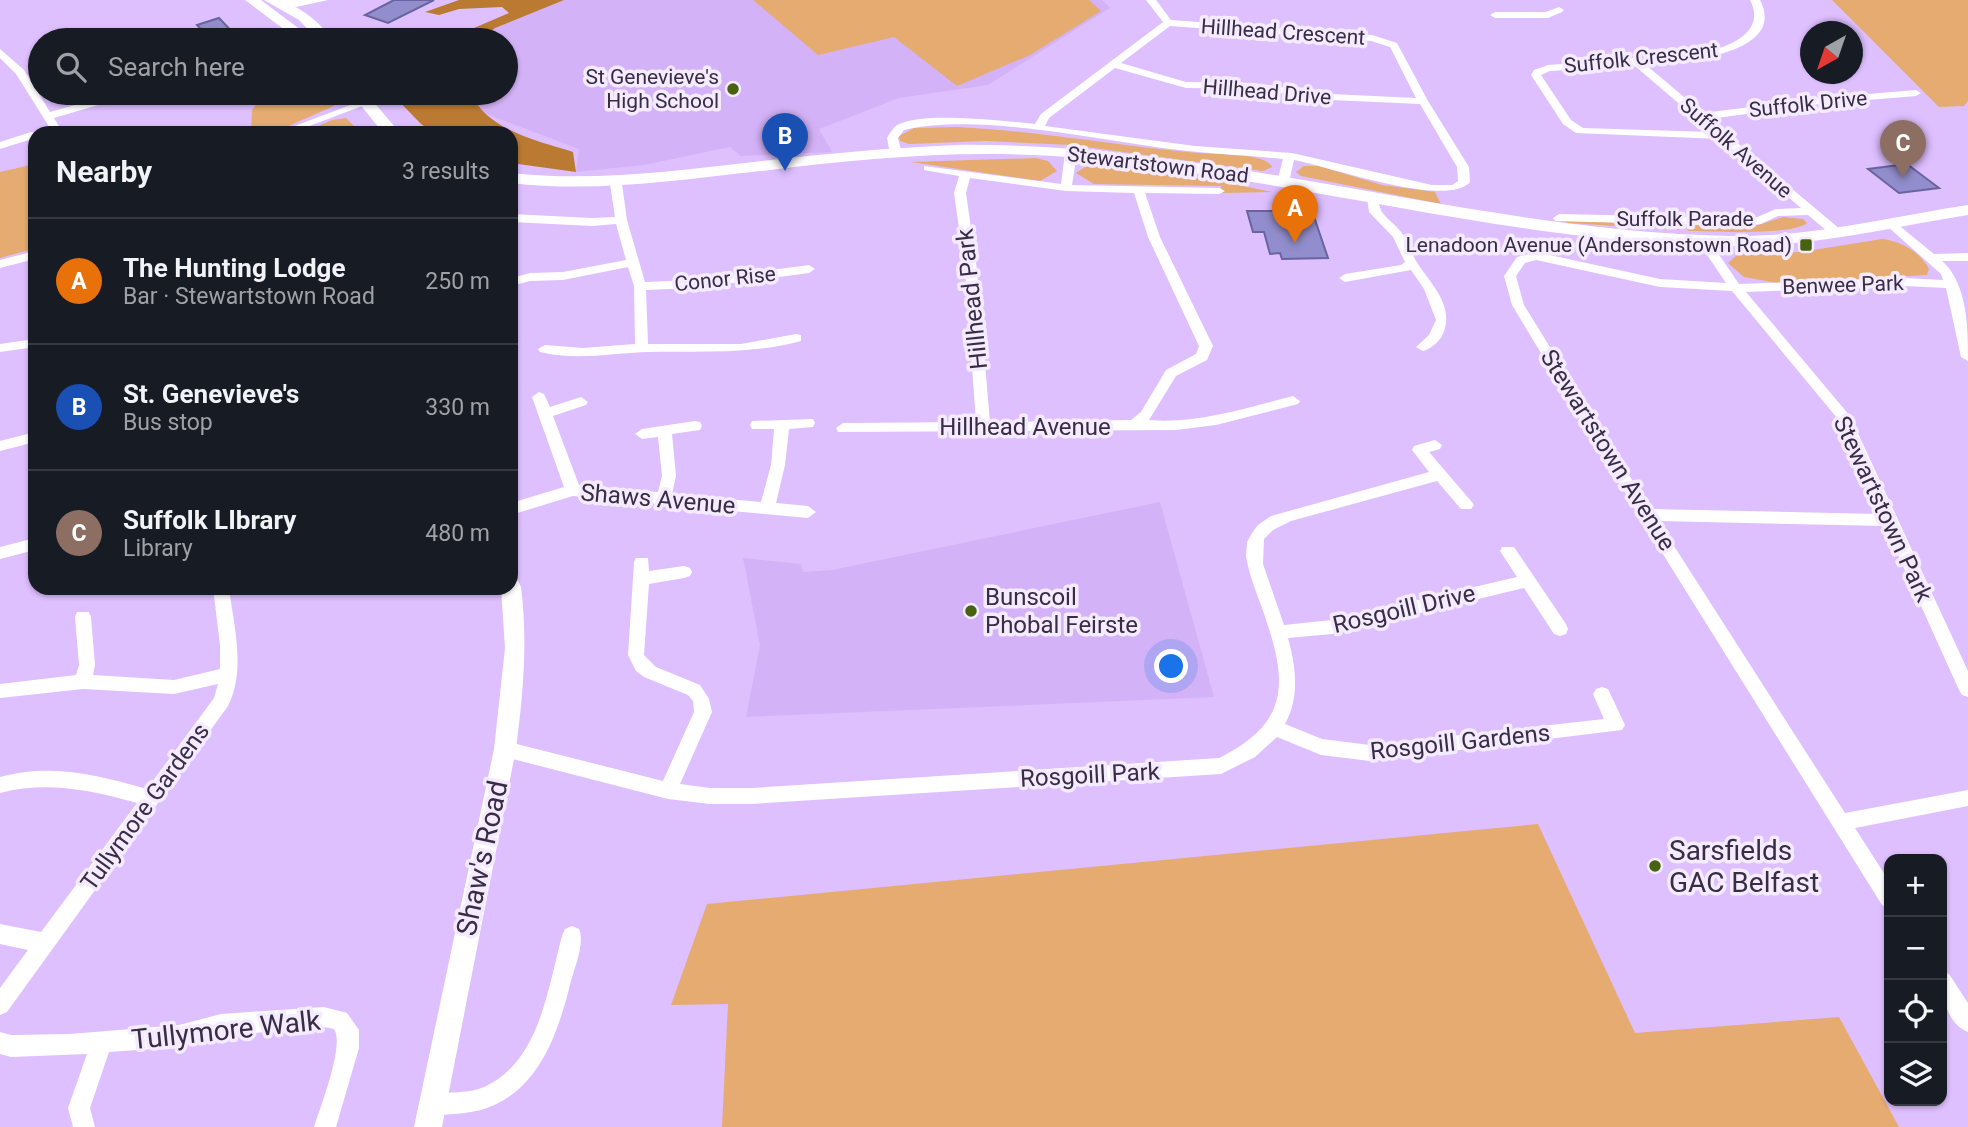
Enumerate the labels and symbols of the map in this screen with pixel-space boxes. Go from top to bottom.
street label: Hillhead Crescent [1200,14,1366,50]
north arrow [1800,21,1863,84]
street label: Suffolk Crescent [1563,38,1719,78]
place label: St Genevieve's High School [585,65,719,113]
street label: Hillhead Drive [1202,74,1332,110]
marker: St Genevieve's High School [725,81,741,97]
street label: Suffolk Drive [1748,86,1868,122]
street label: Suffolk Avenue [1675,93,1797,203]
pin: B [762,113,808,171]
pin: C [1880,120,1926,178]
street label: Stewartstown Road [1066,142,1250,188]
pin: A [1272,185,1318,243]
street label: Suffolk Parade [1616,207,1754,231]
street label: Hillhead Park [951,226,993,371]
place label: Lenadoon Avenue (Andersonstown Road) [1405,233,1792,257]
marker: Lenadoon Avenue (Andersonstown Road) [1798,237,1814,253]
street label: Conor Rise [673,262,777,296]
street label: Benwee Park [1782,271,1904,299]
street label: Stewartstown Avenue [1535,344,1681,556]
street label: Stewartstown Park [1828,412,1939,607]
street label: Hillhead Avenue [939,413,1111,441]
street label: Shaws Avenue [579,478,737,520]
street label: Rosgoill Drive [1330,579,1478,639]
place label: Bunscoil Phobal Feirste [985,583,1138,639]
marker: Bunscoil Phobal Feirste [963,603,979,619]
your location [1154,649,1188,683]
street label: Tullymore Gardens [75,718,215,896]
street label: Rosgoill Gardens [1369,719,1551,765]
street label: Rosgoill Park [1019,757,1161,793]
street label: Shaw's Road [449,777,515,939]
place label: Sarsfields GAC Belfast [1669,834,1819,899]
marker: Sarsfields GAC Belfast [1647,858,1663,874]
street label: Tullymore Walk [130,1004,323,1056]

